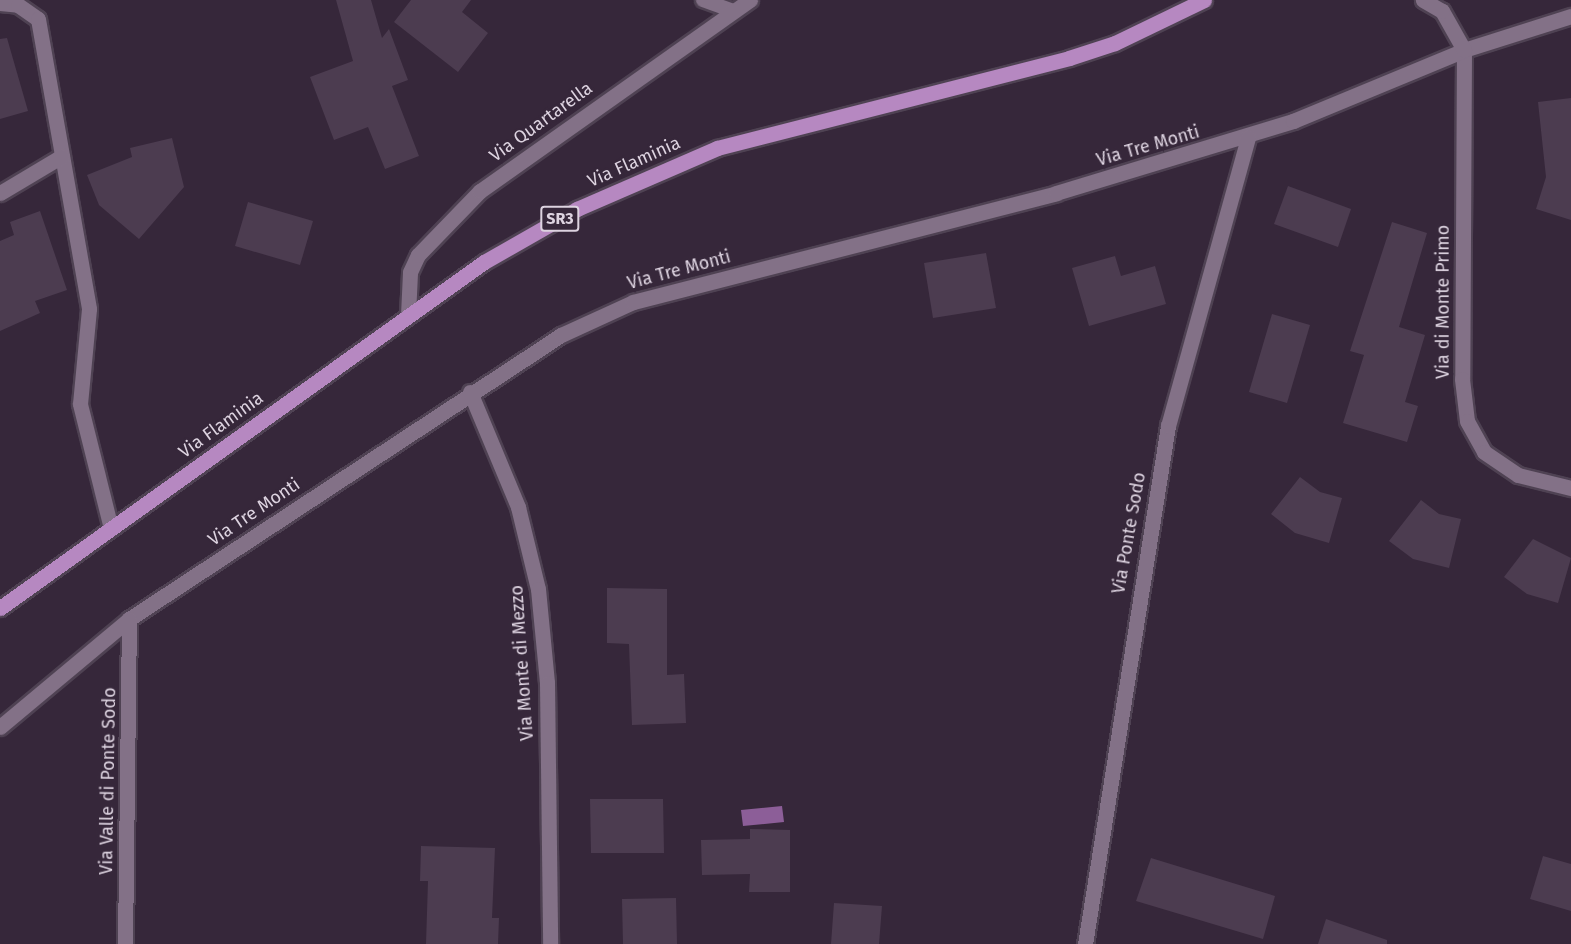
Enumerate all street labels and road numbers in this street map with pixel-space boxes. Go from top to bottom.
street label: Via Quartarella [485,77,597,167]
street label: Via Tre Monti [1094,121,1202,171]
street label: Via Flaminia [584,132,684,192]
road number: SR3 [539,206,581,232]
street label: Via di Monte Primo [1432,225,1454,379]
street label: Via Tre Monti [625,246,733,294]
street label: Via Flaminia [175,387,267,463]
street label: Via Ponte Sodo [1108,471,1150,595]
street label: Via Tre Monti [204,473,304,551]
street label: Via Monte di Mezzo [506,584,538,742]
street label: Via Valle di Ponte Sodo [96,687,120,875]

